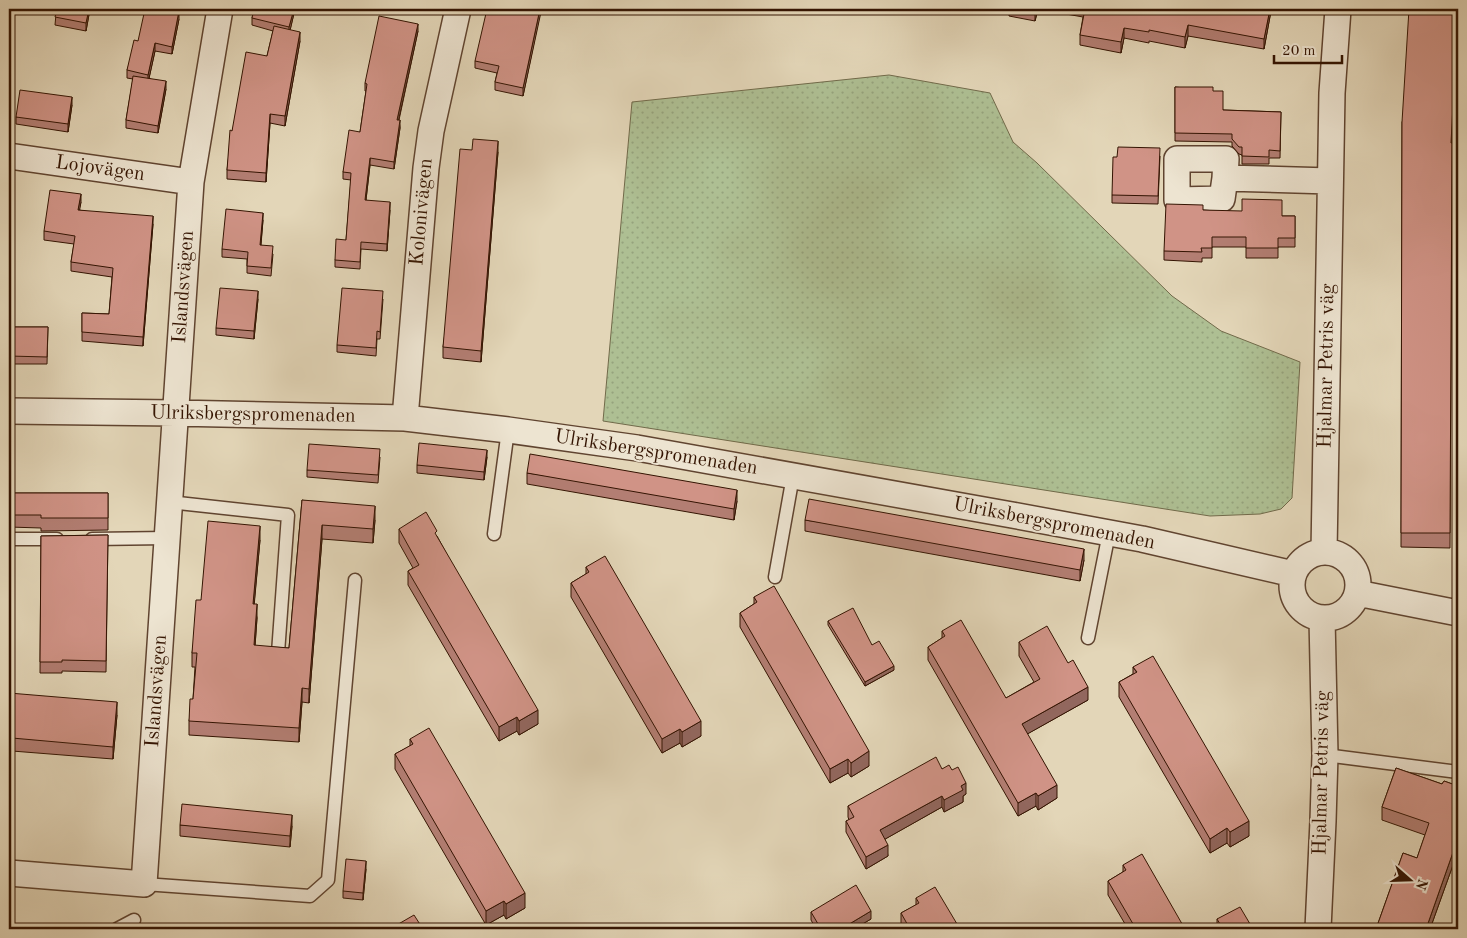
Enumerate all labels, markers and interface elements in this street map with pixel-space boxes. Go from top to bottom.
scale bar [1274,32,1342,64]
text: 20 m [1282,44,1316,59]
street label: Lojovägen [54,153,146,185]
street label: Kolonivägen [407,157,437,267]
street label: Islandsvägen [170,230,198,344]
street label: Hjalmar Petris väg [1316,283,1338,449]
street label: Ulriksbergspromenaden [150,403,356,427]
street label: Ulriksbergspromenaden [553,427,759,479]
street label: Ulriksbergspromenaden [951,495,1157,553]
street label: Islandsvägen [143,634,171,748]
street label: Hjalmar Petris väg [1311,690,1333,856]
north arrow [1384,856,1434,906]
text: N [1413,877,1430,892]

